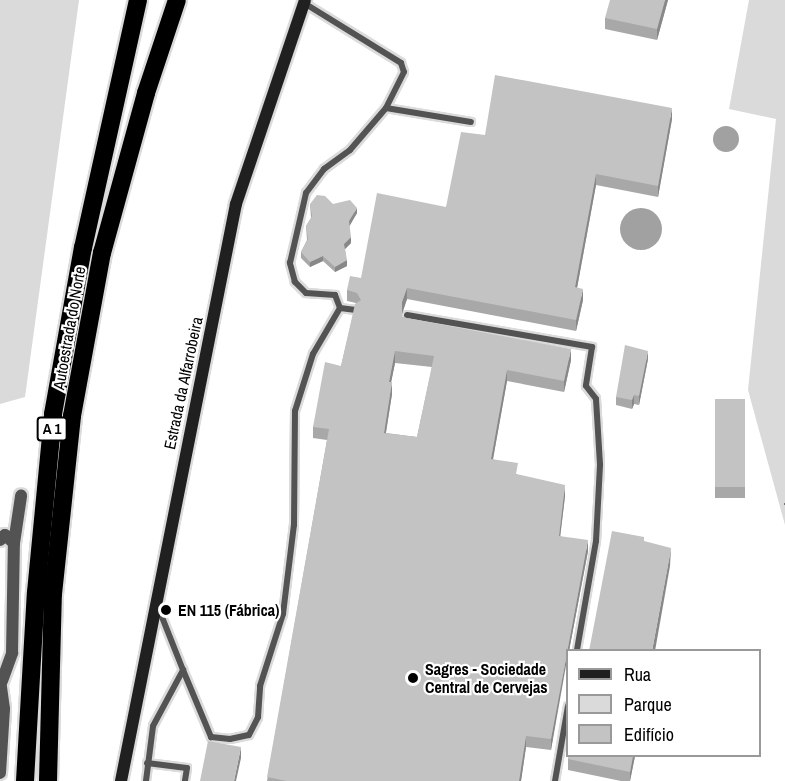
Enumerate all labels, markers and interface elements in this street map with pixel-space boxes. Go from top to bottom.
street label: Autoestrada do Norte [49,265,89,391]
street label: Estrada da Alfarrobeira [160,315,206,451]
road number: A 1 [36,417,68,441]
place label: EN 115 (Fábrica) [178,600,279,620]
marker: EN 115 (Fábrica) [159,603,173,617]
legend [566,649,761,757]
place label: Sagres - Sociedade Central de Cervejas [425,659,548,697]
text: Rua [624,662,651,687]
marker: Sagres - Sociedade Central de Cervejas [406,671,420,685]
text: Parque [624,692,672,717]
text: Edifício [624,722,674,747]

